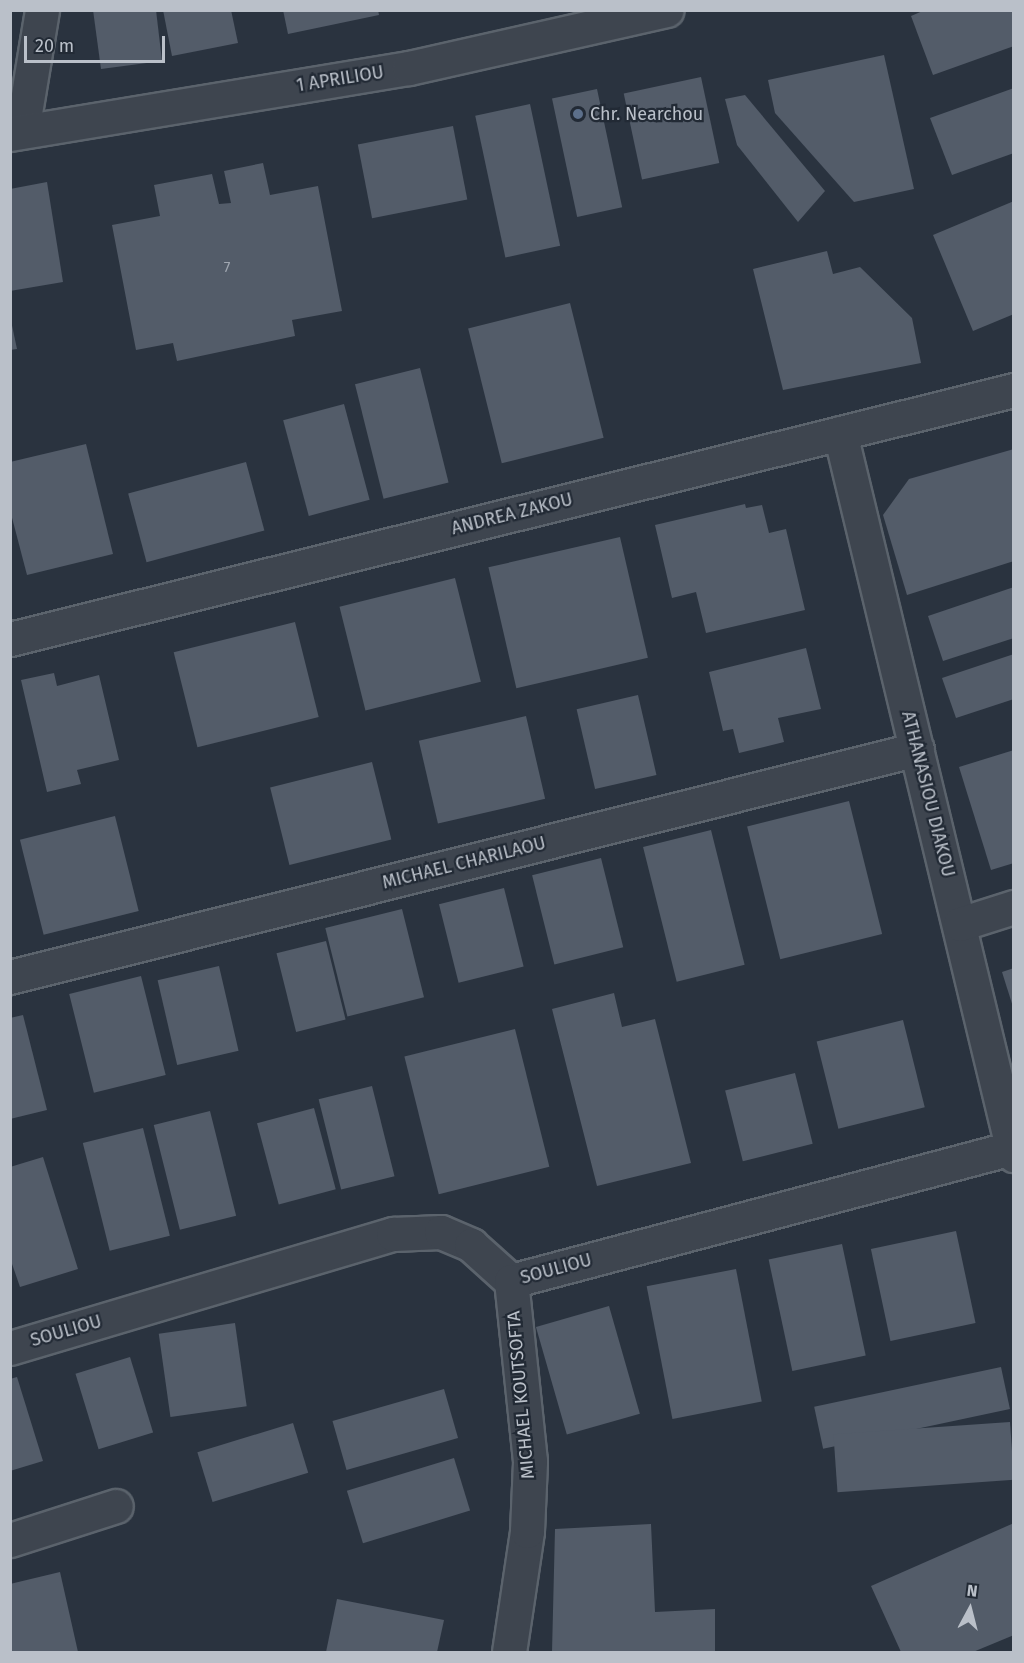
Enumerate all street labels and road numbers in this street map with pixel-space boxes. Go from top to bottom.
street label: 1 APRILIOU [295,61,385,97]
street label: ANDREA ZAKOU [449,488,575,540]
street label: ATHANASIOU DIAKOU [897,709,959,879]
street label: MICHAEL CHARILAOU [380,832,548,894]
street label: SOULIOU [518,1249,594,1289]
street label: MICHAEL KOUTSOFTA [503,1310,539,1480]
street label: SOULIOU [28,1311,104,1351]

